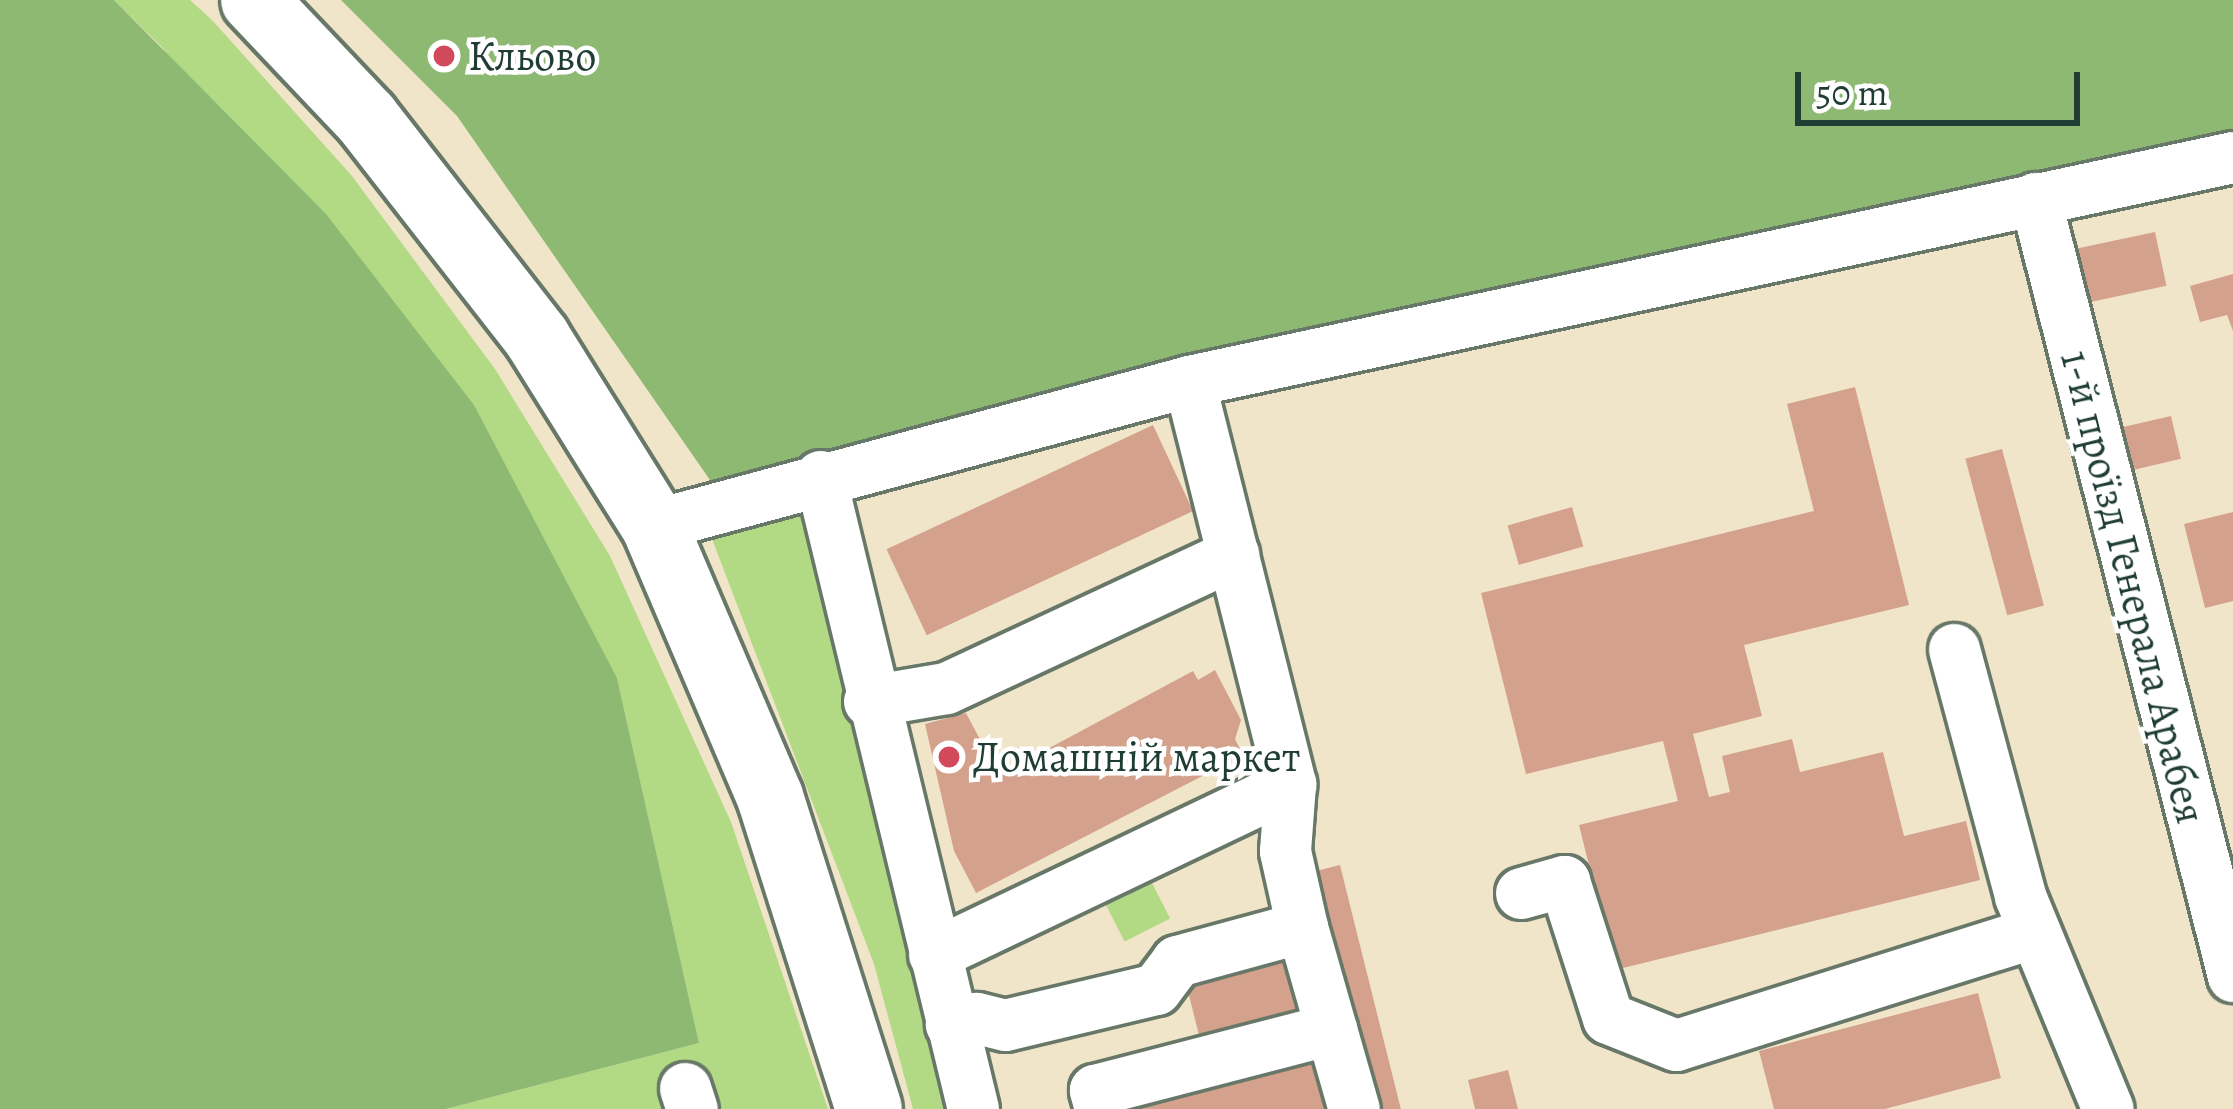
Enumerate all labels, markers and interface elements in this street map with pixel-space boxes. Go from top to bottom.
place label: Кльово [468,31,596,81]
marker: Кльово [431,43,457,69]
scale bar [1801,48,2086,122]
text: 50 m [1816,68,1888,117]
street label: 1-й проїзд Генерала Арабея [2050,345,2216,829]
place label: Домашній маркет [973,732,1301,782]
marker: Домашній маркет [936,744,962,770]

